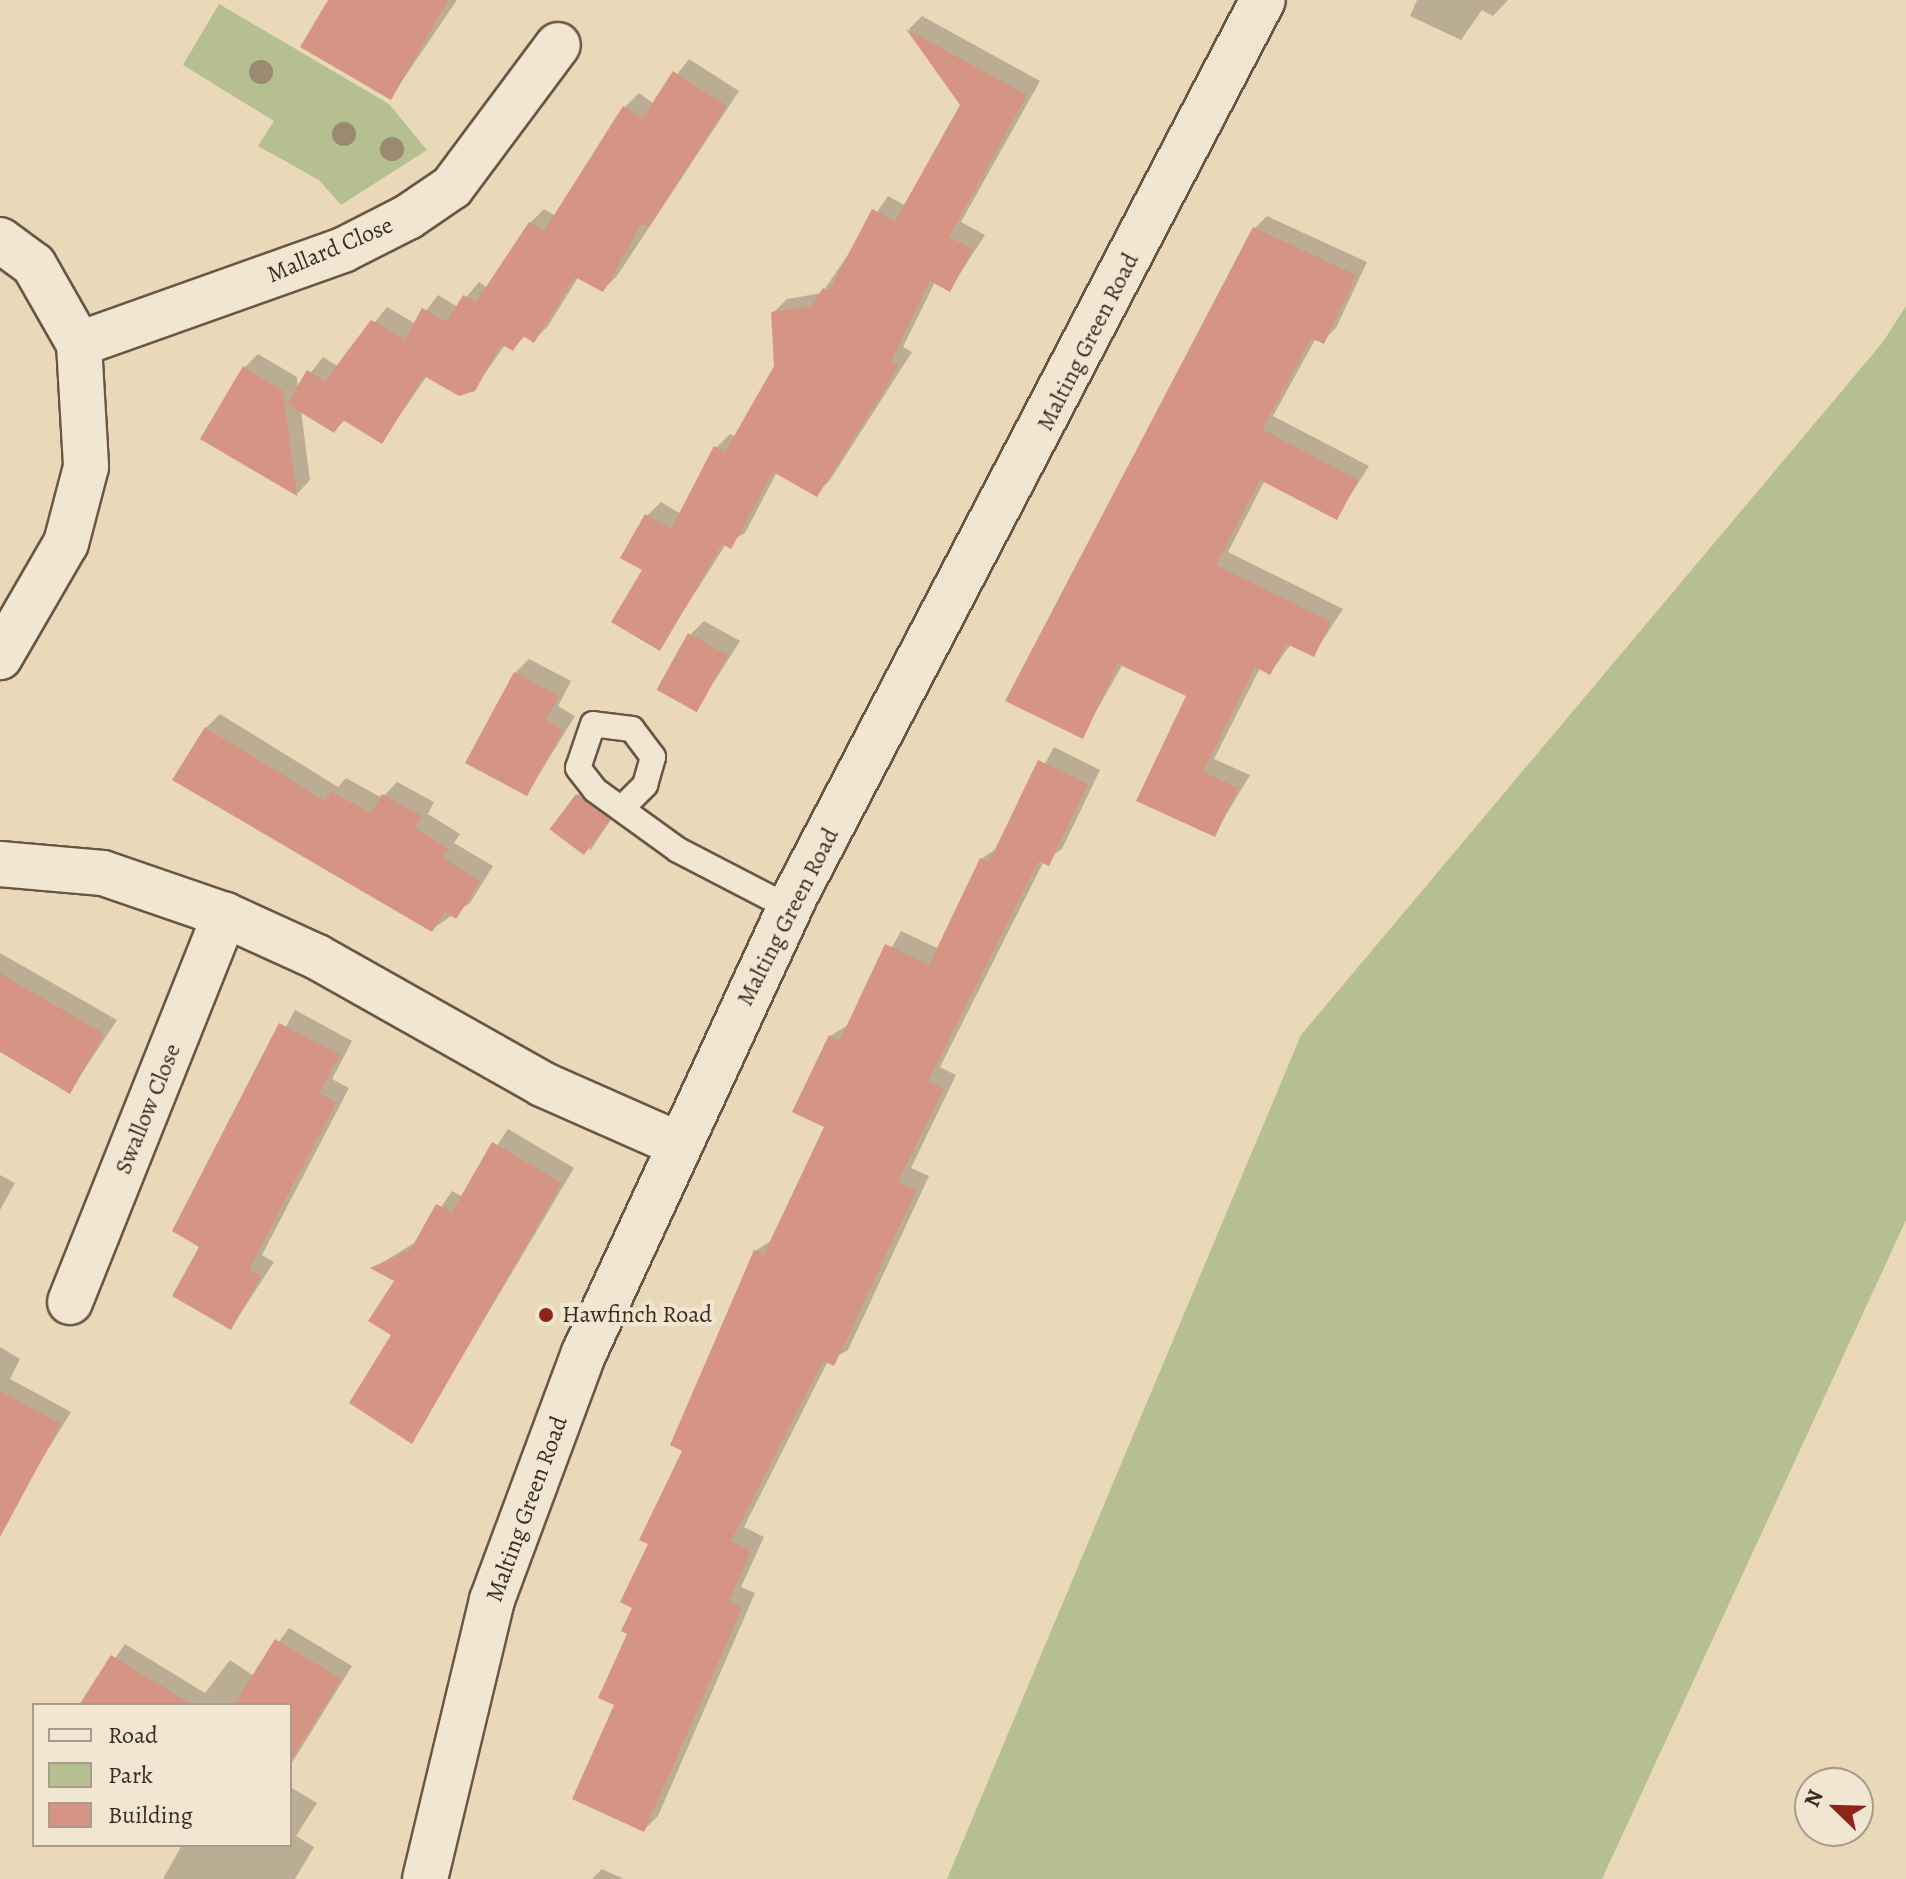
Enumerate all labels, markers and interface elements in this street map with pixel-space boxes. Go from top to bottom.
street label: Mallard Close [263,211,397,289]
street label: Malting Green Road [1031,248,1145,436]
street label: Malting Green Road [731,823,845,1011]
street label: Swallow Close [109,1040,187,1178]
place label: Hawfinch Road [562,1301,712,1329]
marker: Hawfinch Road [537,1306,555,1324]
street label: Malting Green Road [480,1412,574,1606]
legend [32,1703,292,1847]
text: Road [108,1719,158,1751]
text: Park [108,1759,153,1791]
north arrow [1794,1767,1874,1847]
text: N [1797,1785,1831,1812]
text: Building [108,1799,193,1831]

